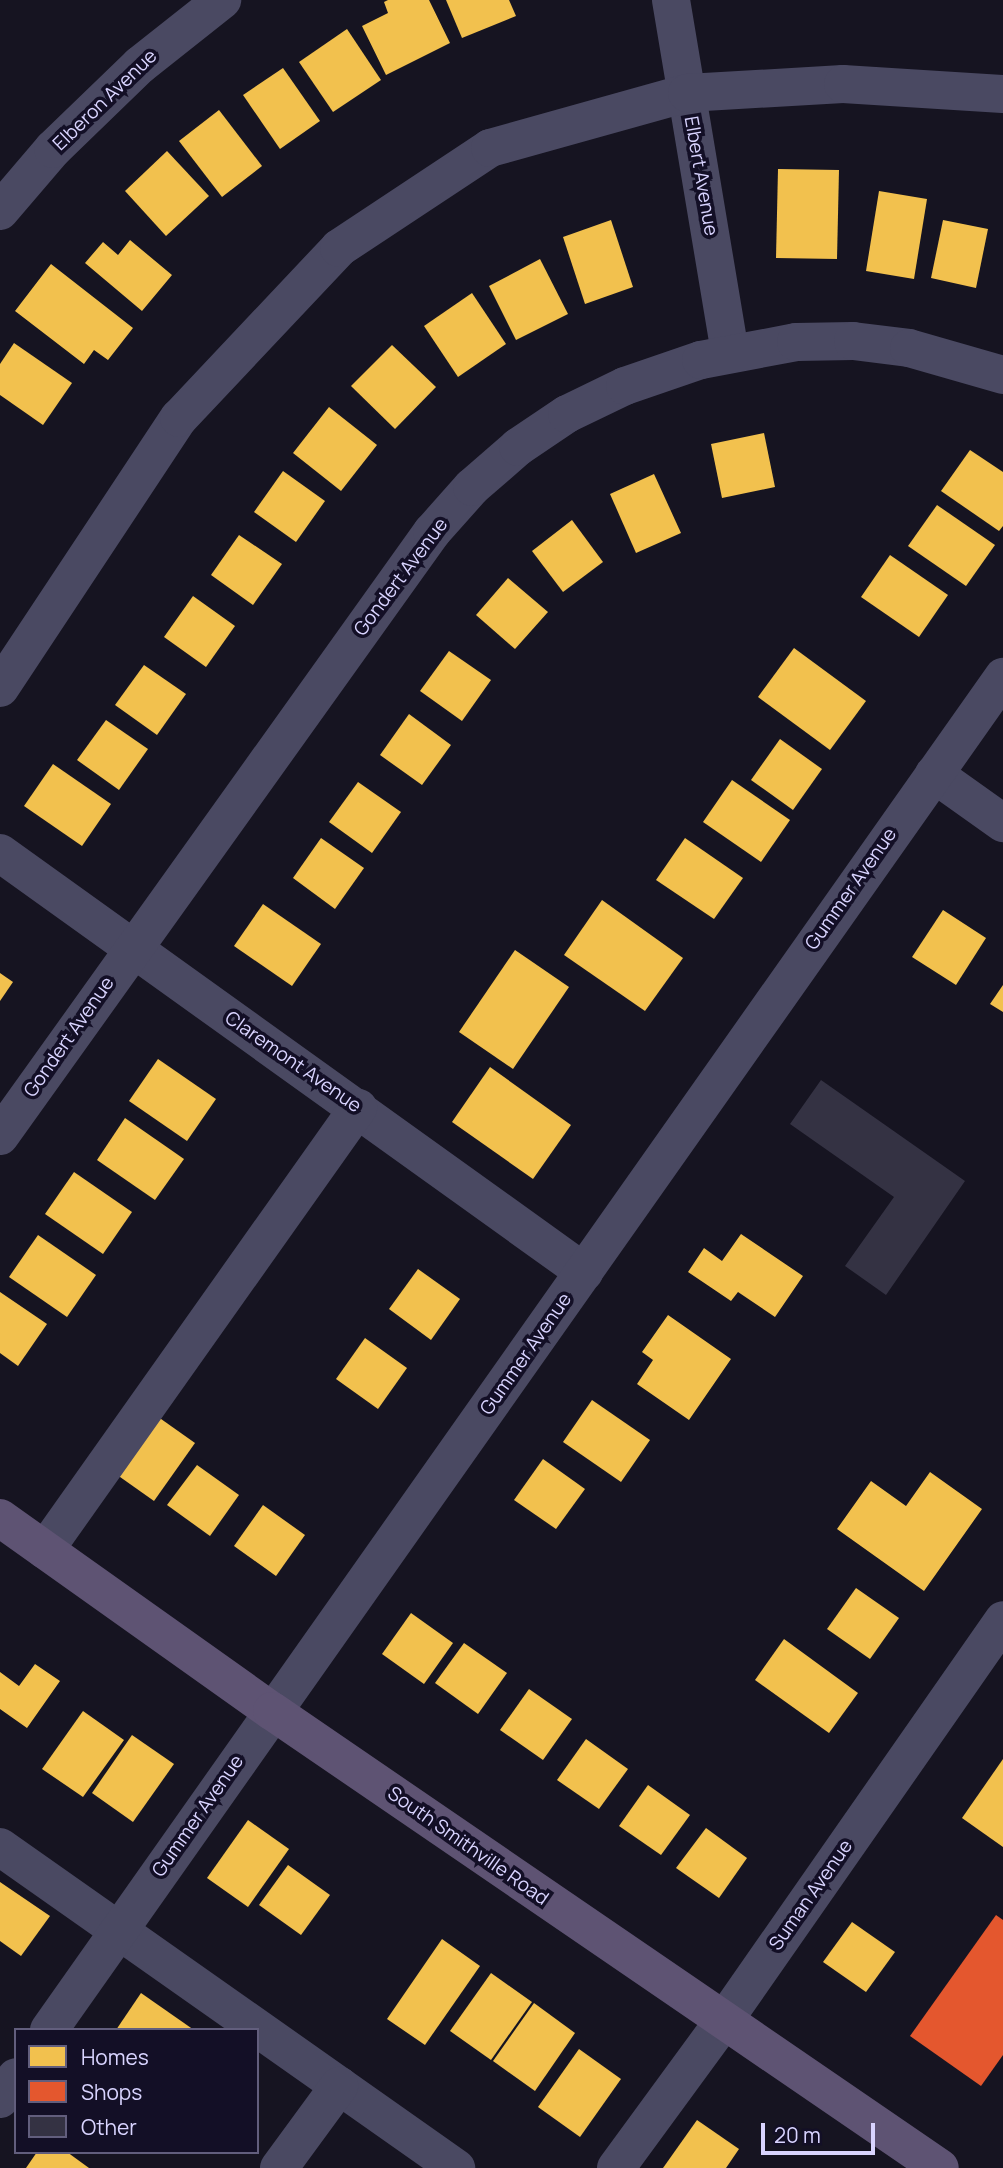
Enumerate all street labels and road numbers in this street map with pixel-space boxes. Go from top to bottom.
street label: Elberon Avenue [48,45,162,155]
street label: Elbert Avenue [679,114,723,238]
street label: Gondert Avenue [349,514,453,640]
street label: Gummer Avenue [800,824,902,954]
street label: Gondert Avenue [19,972,119,1102]
street label: Claremont Avenue [220,1006,366,1118]
street label: Gummer Avenue [475,1289,577,1419]
street label: Gummer Avenue [147,1751,249,1881]
street label: South Smithville Road [383,1782,553,1910]
street label: Suman Avenue [764,1835,858,1955]

